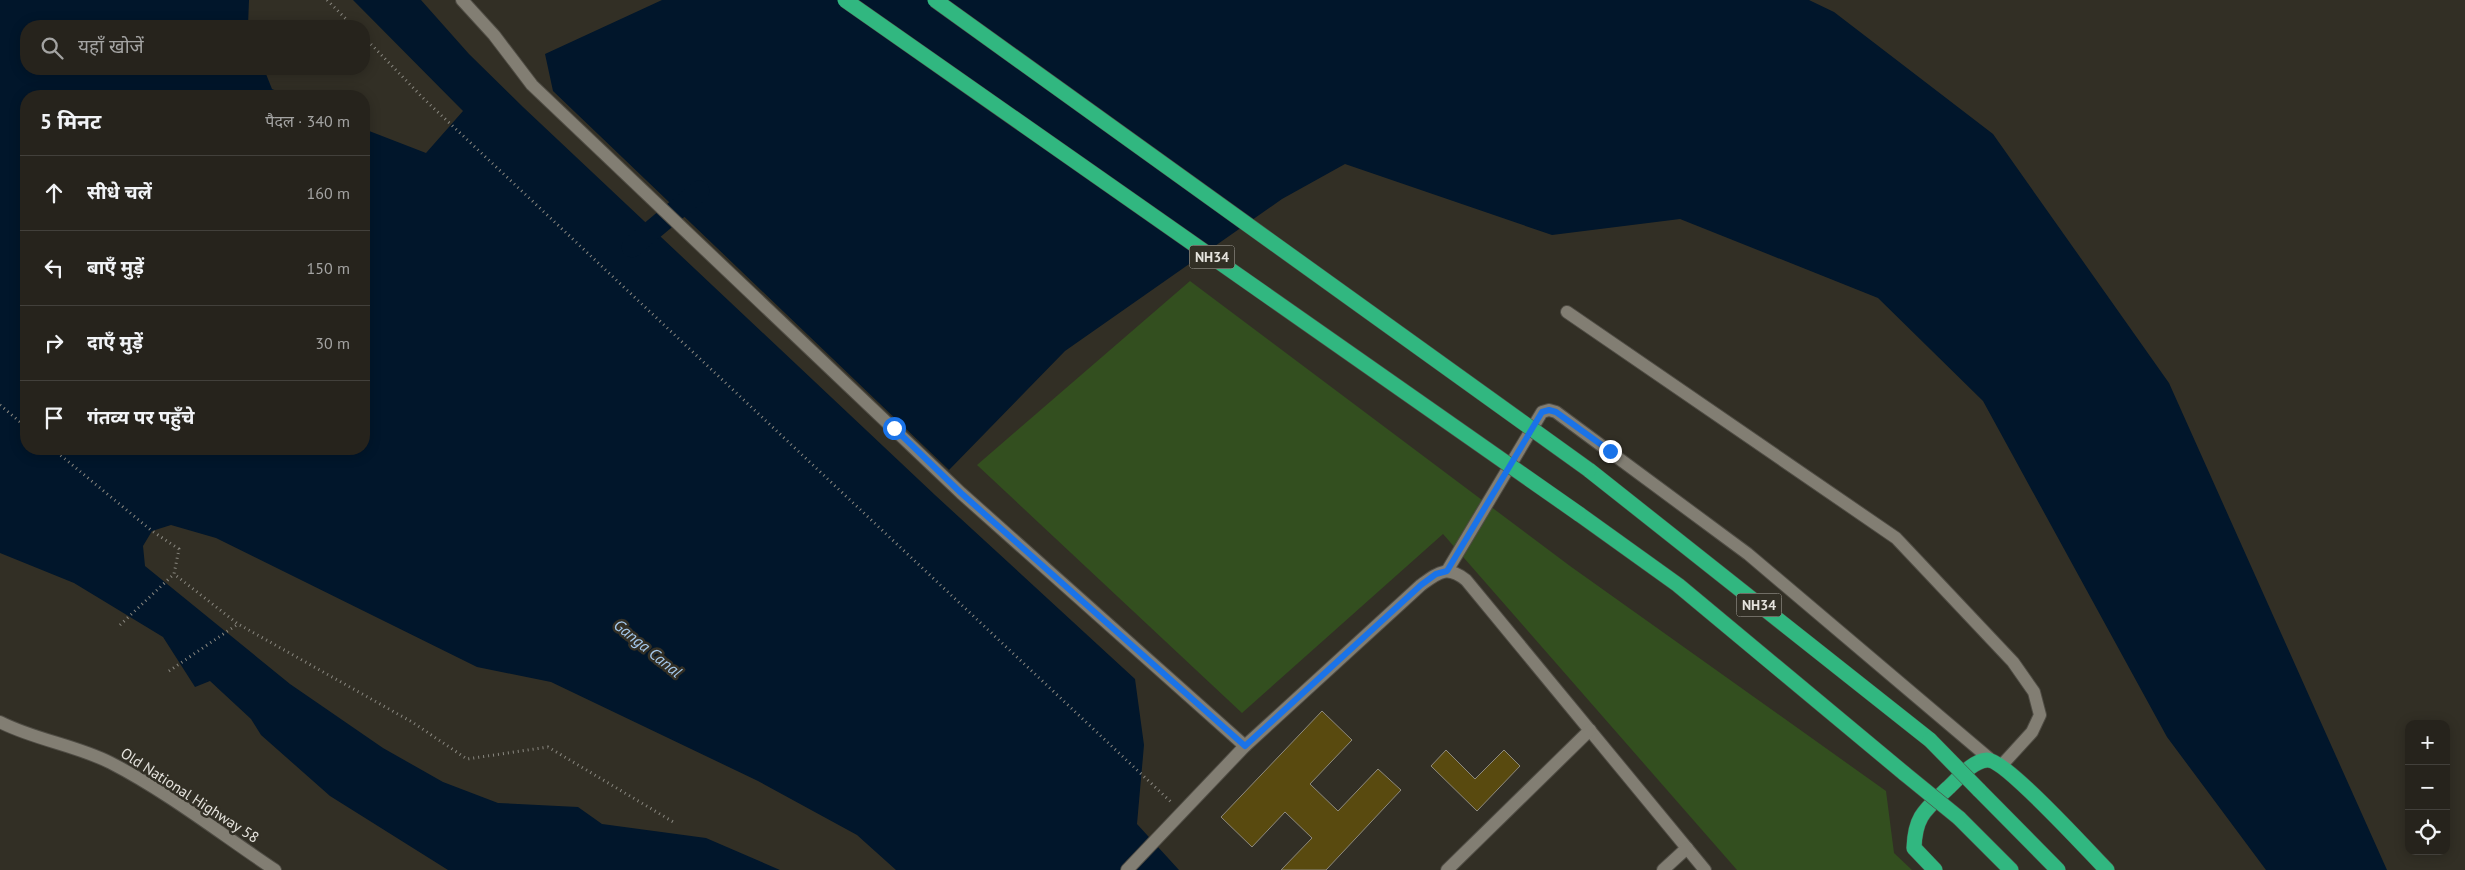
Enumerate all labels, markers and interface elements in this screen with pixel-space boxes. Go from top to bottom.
search box [20,20,370,75]
icon: search [38,34,66,62]
text: यहाँ खोजें [78,34,144,58]
text: 5 मिनट [40,108,101,135]
text: पैदल · 340 m [265,111,350,131]
icon: ahead [40,179,68,207]
text: सीधे चलें [87,180,152,204]
text: 160 m [307,183,350,203]
road number: NH34 [1190,246,1234,268]
icon: left [40,254,68,282]
text: बाएँ मुड़ें [87,255,144,279]
text: 150 m [307,258,350,278]
icon: right [40,329,68,357]
text: दाएँ मुड़ें [87,330,143,354]
text: 30 m [315,333,350,353]
icon: arrive [40,404,68,432]
text: गंतव्य पर पहुँचे [87,405,194,429]
route start [883,417,906,440]
route end [1599,440,1622,463]
road number: NH34 [1736,594,1782,616]
water label: Ganga Canal [610,614,687,682]
map controls [2405,720,2450,855]
button: + [2405,720,2450,765]
street label: Old National Highway 58 [117,743,263,847]
button: − [2405,765,2450,810]
button: locate [2405,810,2450,855]

